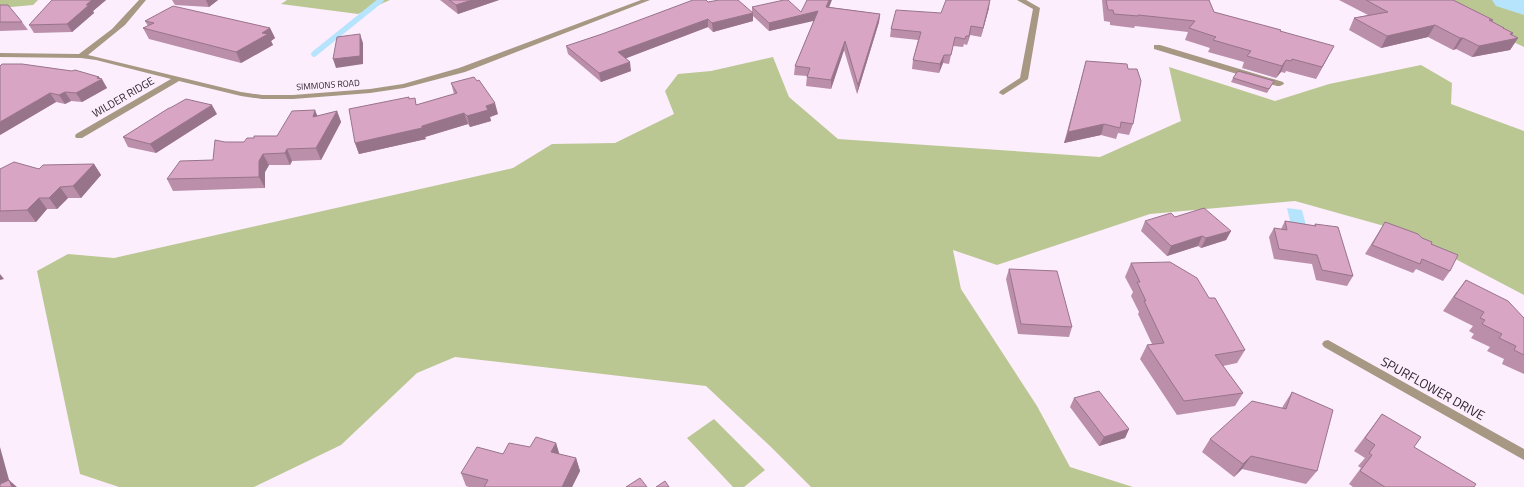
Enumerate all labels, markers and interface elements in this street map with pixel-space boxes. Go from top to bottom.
street label: WILDER RIDGE [89,73,157,121]
street label: SIMMONS ROAD [296,76,360,93]
street label: SPURFLOWER DRIVE [1377,351,1489,425]

